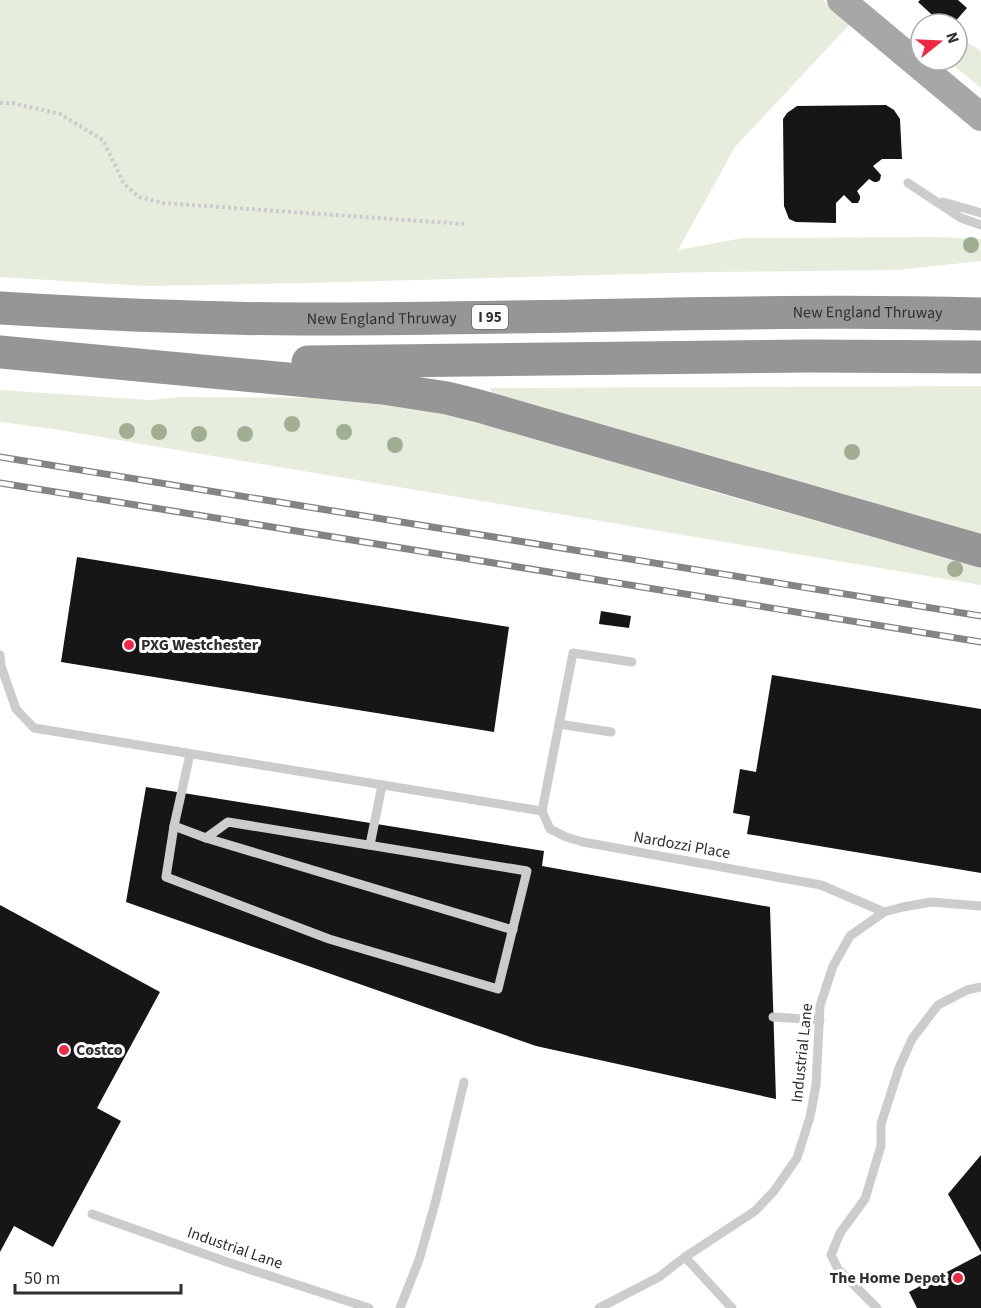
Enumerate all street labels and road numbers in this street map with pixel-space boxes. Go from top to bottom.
street label: New England Thruway [793,301,943,324]
road number: I 95 [472,305,508,329]
street label: New England Thruway [307,307,457,330]
street label: Nardozzi Place [632,826,732,864]
street label: Industrial Lane [786,1002,818,1104]
street label: Industrial Lane [184,1221,286,1275]

